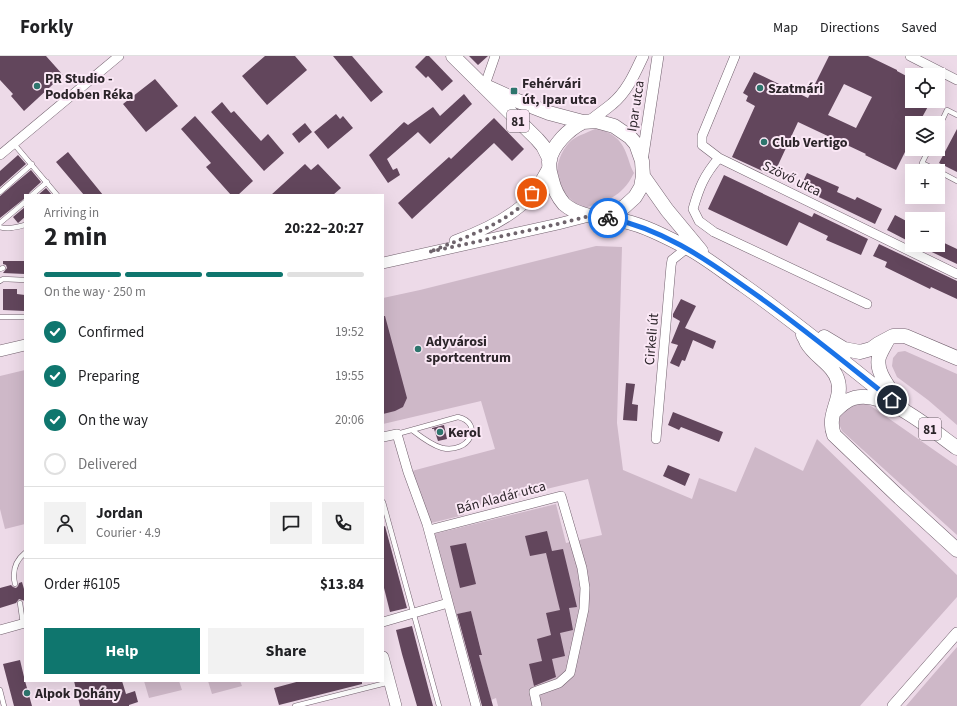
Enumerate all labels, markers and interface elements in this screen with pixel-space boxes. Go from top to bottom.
text: Forkly [20,14,73,41]
text: Map [773,18,798,38]
text: Directions [820,18,879,38]
text: Saved [901,18,937,38]
map controls [905,68,945,252]
button: locate [905,68,945,108]
place label: PR Studio - Podoben Réka [45,69,133,105]
place label: Fehérvári út, Ipar utca [522,74,597,110]
street label: Ipar utca [622,79,650,133]
place label: Szatmári [768,79,823,99]
marker: PR Studio - Podoben Réka [32,81,42,91]
marker: Szatmári [755,83,765,93]
marker: Fehérvári út, Ipar utca [509,86,519,96]
road number: 81 [507,110,529,132]
button: layers [905,116,945,156]
place label: Club Vertigo [772,133,848,153]
marker: Club Vertigo [759,137,769,147]
street label: Szövő utca [759,156,824,202]
button: + [905,164,945,204]
pin [515,176,549,210]
icon: bag [521,182,543,204]
courier [588,198,628,238]
text: Arriving in [44,204,99,222]
icon: bike [597,207,619,229]
button: − [905,212,945,252]
text: 2 min [44,218,107,255]
text: 20:22–20:27 [284,218,364,239]
text: On the way · 250 m [44,283,146,301]
street label: Cirkeli út [640,312,664,366]
icon: check [44,321,66,343]
text: Confirmed [78,322,144,343]
text: 19:52 [335,323,364,341]
place label: Adyvárosi sportcentrum [425,332,511,368]
marker: Adyvárosi sportcentrum [413,344,423,354]
icon: check [44,365,66,387]
text: Preparing [78,366,139,387]
text: 19:55 [335,367,364,385]
pin [875,383,909,417]
icon: home [881,389,903,411]
icon: check [44,409,66,431]
text: On the way [78,410,148,431]
text: 20:06 [335,411,364,429]
road number: 81 [919,418,941,440]
place label: Kerol [448,423,481,443]
marker: Kerol [435,427,445,437]
text: Delivered [78,454,137,475]
street label: Bán Aladár utca [454,476,548,520]
button: person [44,502,86,544]
button: chat [270,502,312,544]
button: phone [322,502,364,544]
text: Jordan [96,503,143,524]
text: Courier · 4.9 [96,524,161,542]
text: Order #6105 [44,574,120,595]
text: $13.84 [320,574,364,595]
button: Help [44,628,200,674]
button: Share [208,628,364,674]
place label: Alpok Dohány [34,684,121,704]
marker: Alpok Dohány [22,688,32,698]

